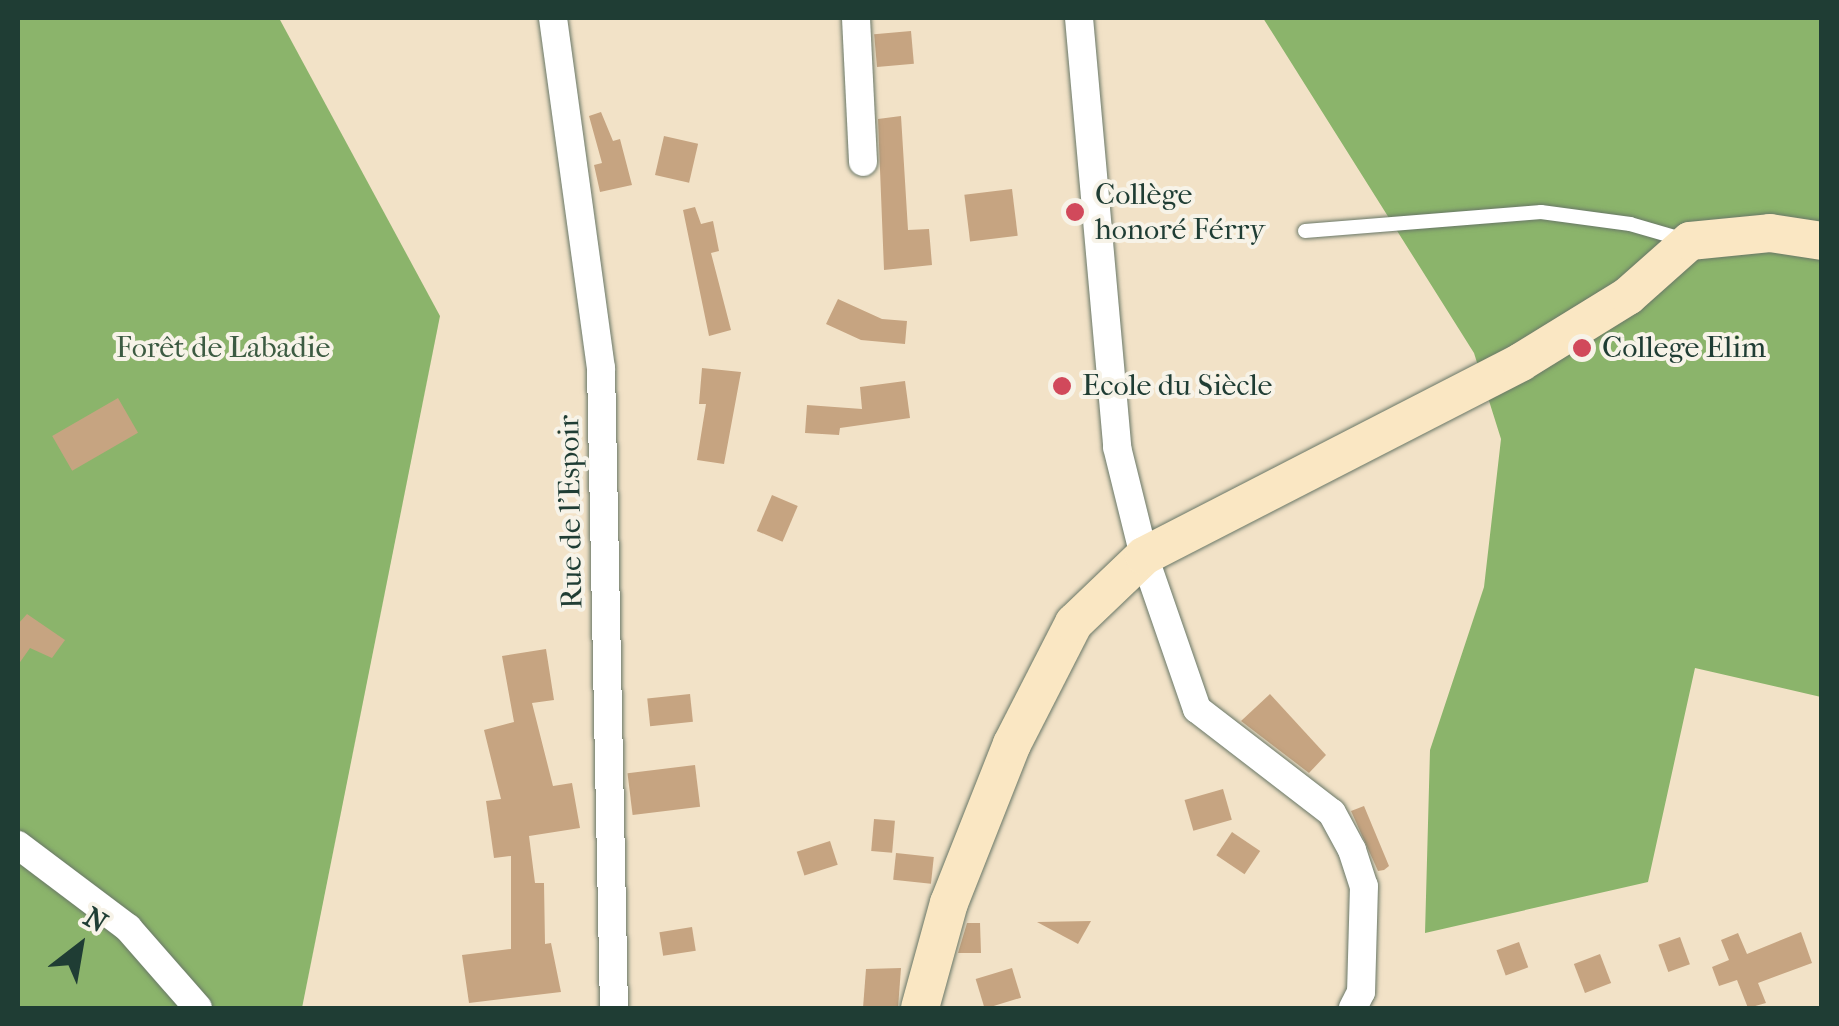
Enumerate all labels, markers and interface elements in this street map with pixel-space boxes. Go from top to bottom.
place label: Collège honoré Férry [1095,177,1265,248]
marker: Collège honoré Férry [1064,201,1086,223]
park label: Forêt de Labadie [116,330,330,366]
place label: College Elim [1602,330,1766,366]
marker: College Elim [1571,337,1593,359]
place label: Ecole du Siècle [1082,368,1272,404]
marker: Ecole du Siècle [1051,375,1073,397]
street label: Rue de l'Espoir [551,415,591,609]
north arrow [30,896,130,996]
text: N [78,900,113,939]

